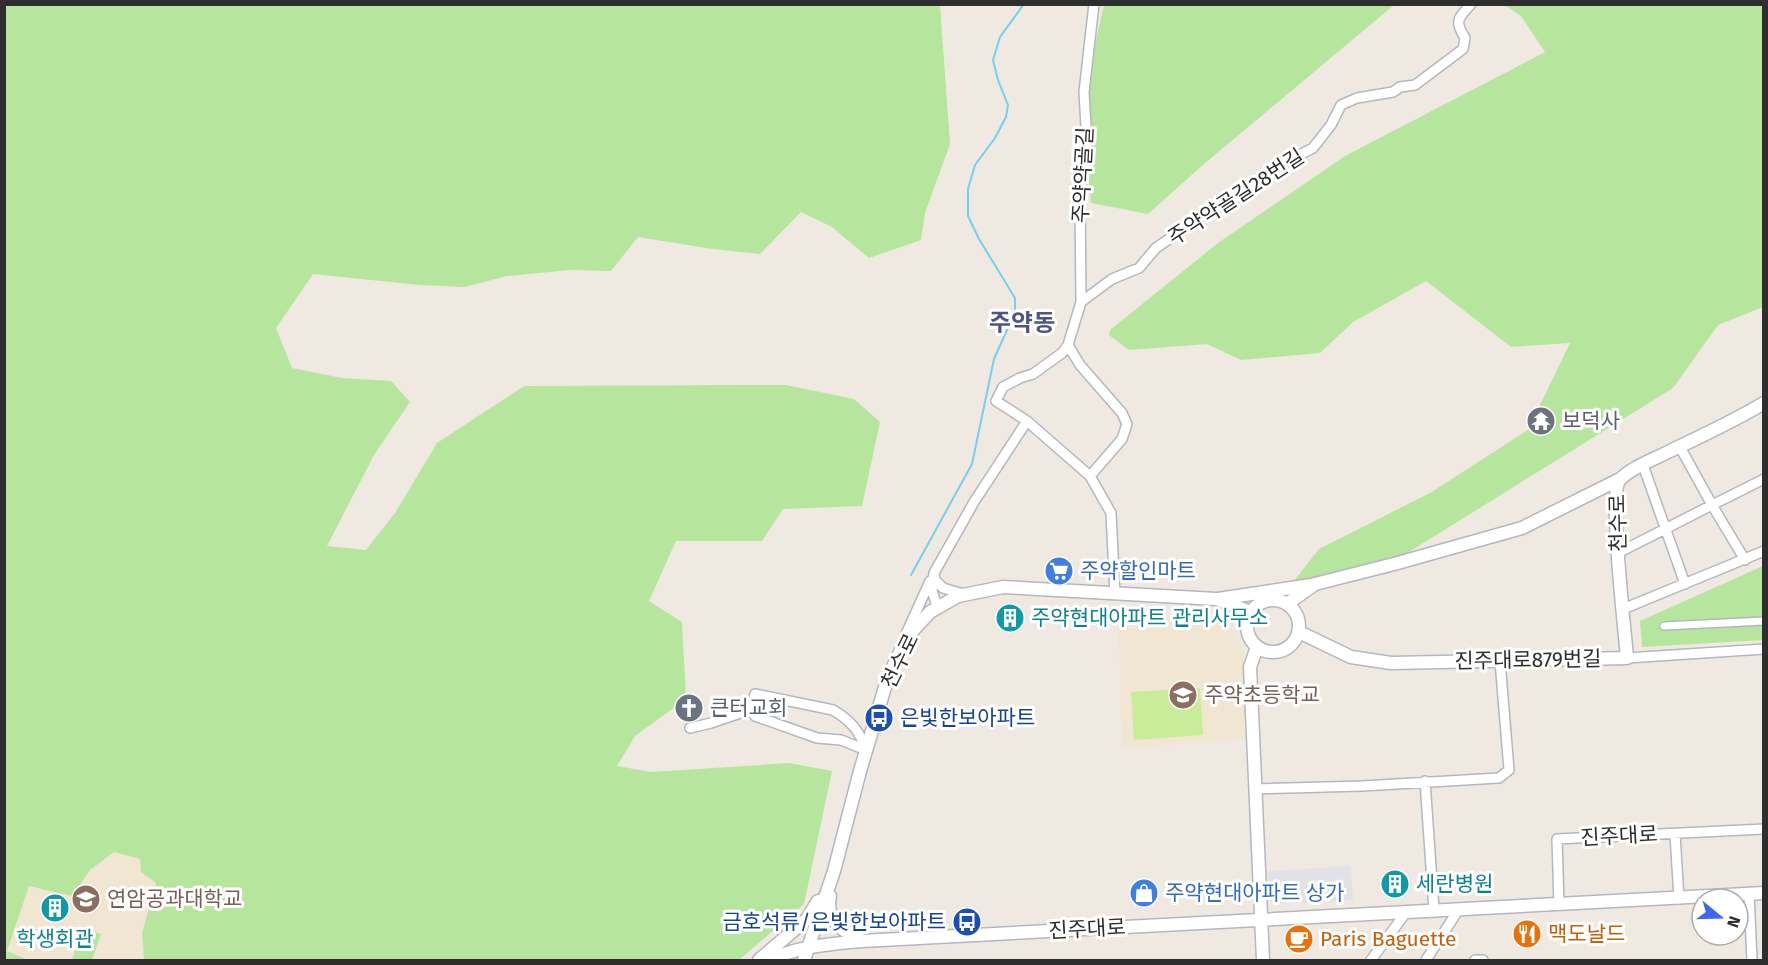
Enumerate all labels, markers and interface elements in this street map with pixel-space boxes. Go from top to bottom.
street label: 주약약골길 [1067,126,1099,224]
street label: 주약약골길28번길 [1163,143,1309,251]
district label: 주약동 [989,309,1055,337]
temple icon: 보덕사 [1525,405,1557,437]
place label: 보덕사 [1562,408,1620,434]
street label: 천수로 [1604,494,1632,552]
supermarket icon: 주약할인마트 [1043,555,1075,587]
place label: 주약할인마트 [1080,558,1196,584]
building icon: 주약현대아파트 관리사무소 [994,602,1026,634]
place label: 주약현대아파트 관리사무소 [1031,605,1268,631]
street label: 천수로 [876,629,924,693]
street label: 진주대로879번길 [1454,646,1602,674]
school or university icon: 주약초등학교 [1167,679,1199,711]
place label: 주약초등학교 [1204,682,1320,708]
church icon: 큰터교회 [673,692,705,724]
place label: 큰터교회 [710,695,787,721]
bus stop icon: 은빛한보아파트 [863,702,895,734]
place label: 은빛한보아파트 [900,705,1035,731]
street label: 진주대로 [1580,821,1658,851]
building icon: 세란병원 [1379,868,1411,900]
place label: 세란병원 [1416,871,1493,897]
shop icon: 주약현대아파트 상가 [1128,877,1160,909]
place label: 주약현대아파트 상가 [1165,880,1344,906]
school or university icon: 연암공과대학교 [70,883,102,915]
place label: 연암공과대학교 [107,886,242,912]
north arrow [1690,887,1750,947]
building icon: 학생회관 [39,892,71,924]
bus stop icon: 금호석류/은빛한보아파트 [951,906,983,938]
place label: 금호석류/은빛한보아파트 [723,909,946,935]
street label: 진주대로 [1048,914,1126,944]
text: N [1723,914,1744,930]
restaurant icon: 맥도날드 [1511,918,1543,950]
place label: 맥도날드 [1548,921,1625,947]
cafe icon: Paris Baguette [1283,923,1315,955]
place label: 학생회관 [16,926,94,952]
place label: Paris Baguette [1320,926,1457,952]

